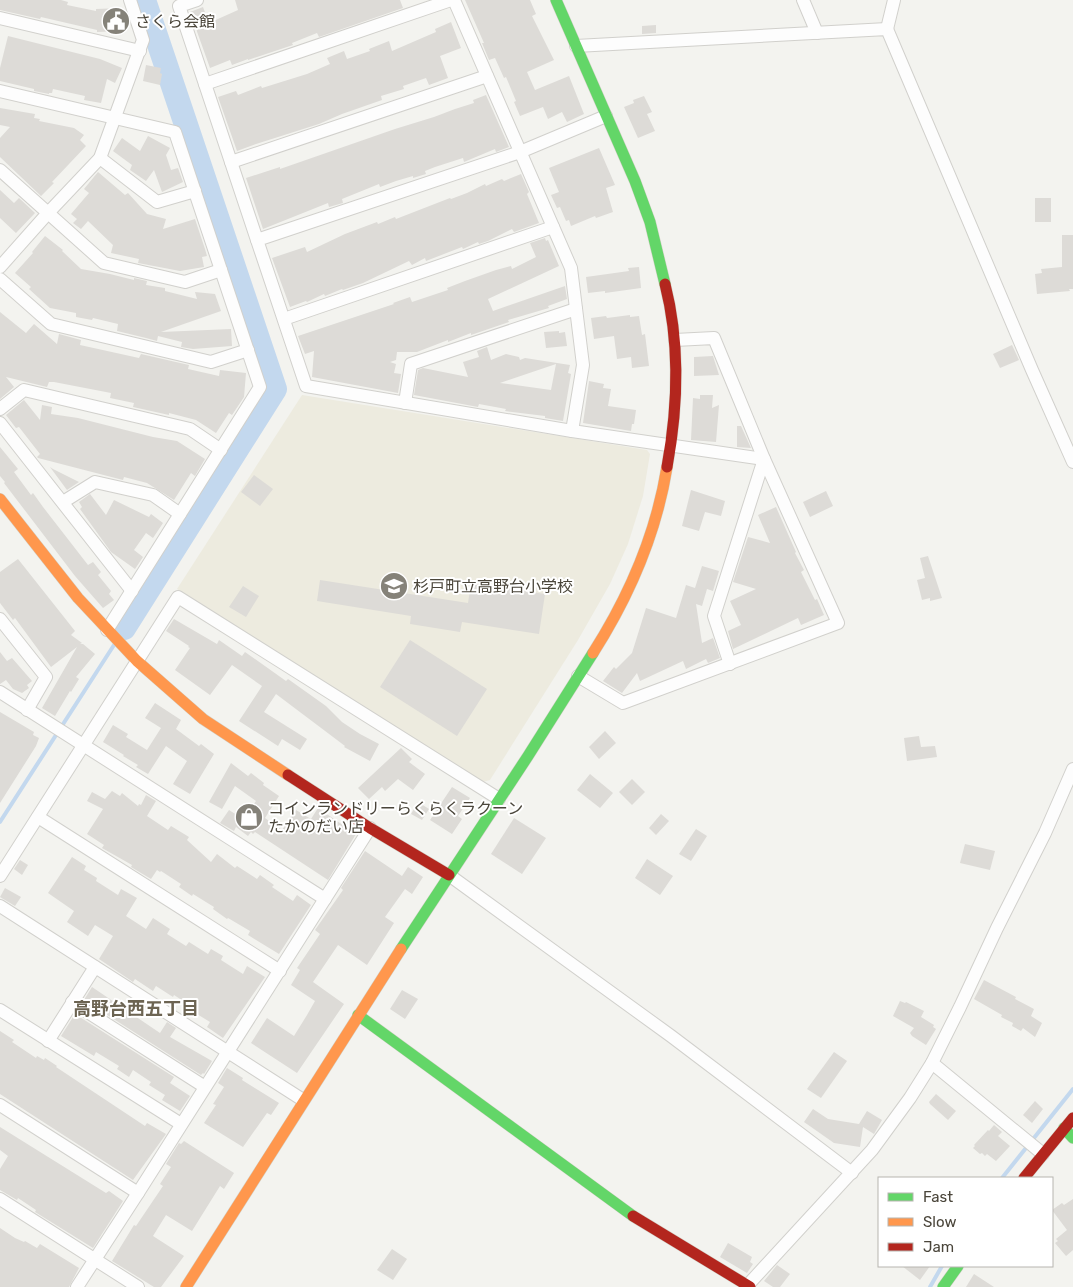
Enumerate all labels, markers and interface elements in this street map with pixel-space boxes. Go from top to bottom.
public building icon: さくら会館 [101,6,131,36]
place label: さくら会館 [135,12,215,31]
school or university icon: 杉戸町立高野台小学校 [379,571,409,601]
place label: 杉戸町立高野台小学校 [413,577,573,596]
place label: コインランドリーらくらくラクーン たかのだい店 [268,799,523,836]
shop icon: コインランドリーらくらくラクーン たかのだい店 [234,802,264,832]
district label: 高野台西五丁目 [73,998,199,1020]
legend [878,1177,1053,1267]
text: Fast [923,1188,953,1206]
text: Slow [923,1213,956,1231]
text: Jam [923,1238,954,1256]

